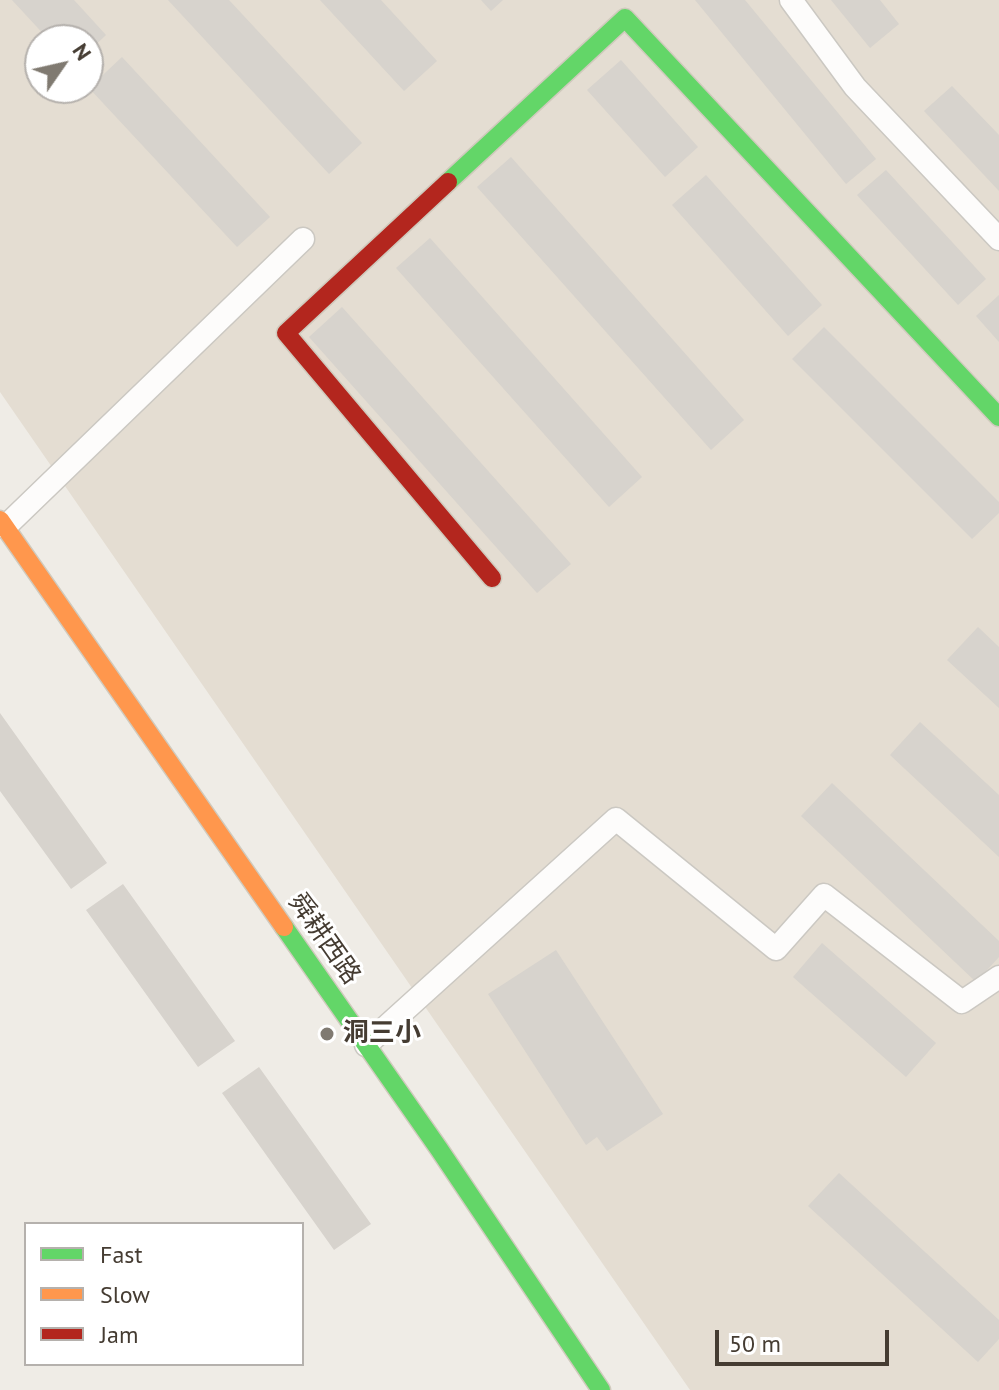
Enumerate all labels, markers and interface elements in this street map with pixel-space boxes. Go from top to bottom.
north arrow [24,24,104,104]
text: N [67,38,98,66]
street label: 舜耕西路 [281,887,367,991]
place label: 洞三小 [343,1018,421,1050]
marker: 洞三小 [318,1025,336,1043]
legend [24,1222,304,1366]
text: Fast [100,1239,143,1270]
text: Slow [100,1279,150,1310]
scale bar [719,1314,893,1364]
text: Jam [100,1319,138,1350]
text: 50 m [729,1328,781,1359]

